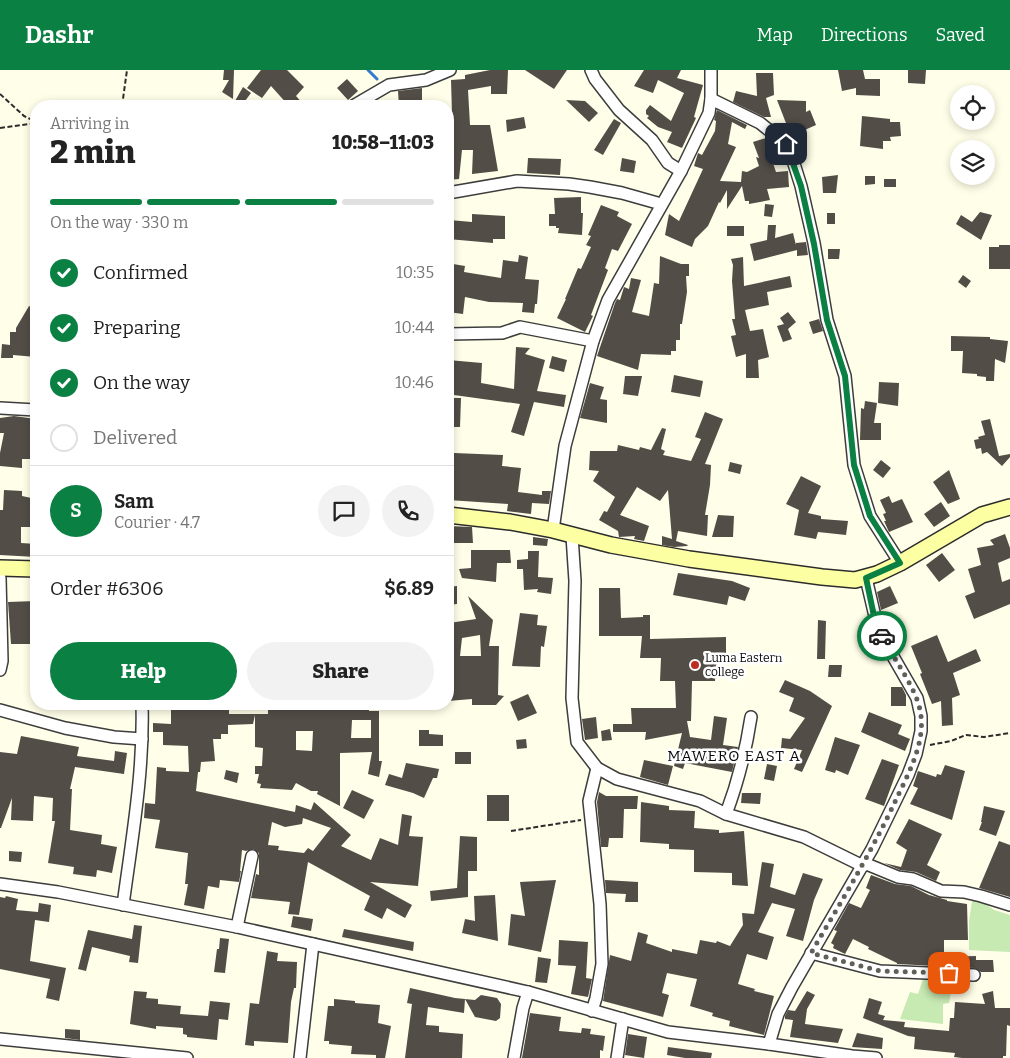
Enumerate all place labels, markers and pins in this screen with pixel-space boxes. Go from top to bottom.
pin [765,123,807,165]
place label: Luma Eastern college [705,651,783,679]
marker: Luma Eastern college [689,659,701,671]
pin [928,952,970,994]

